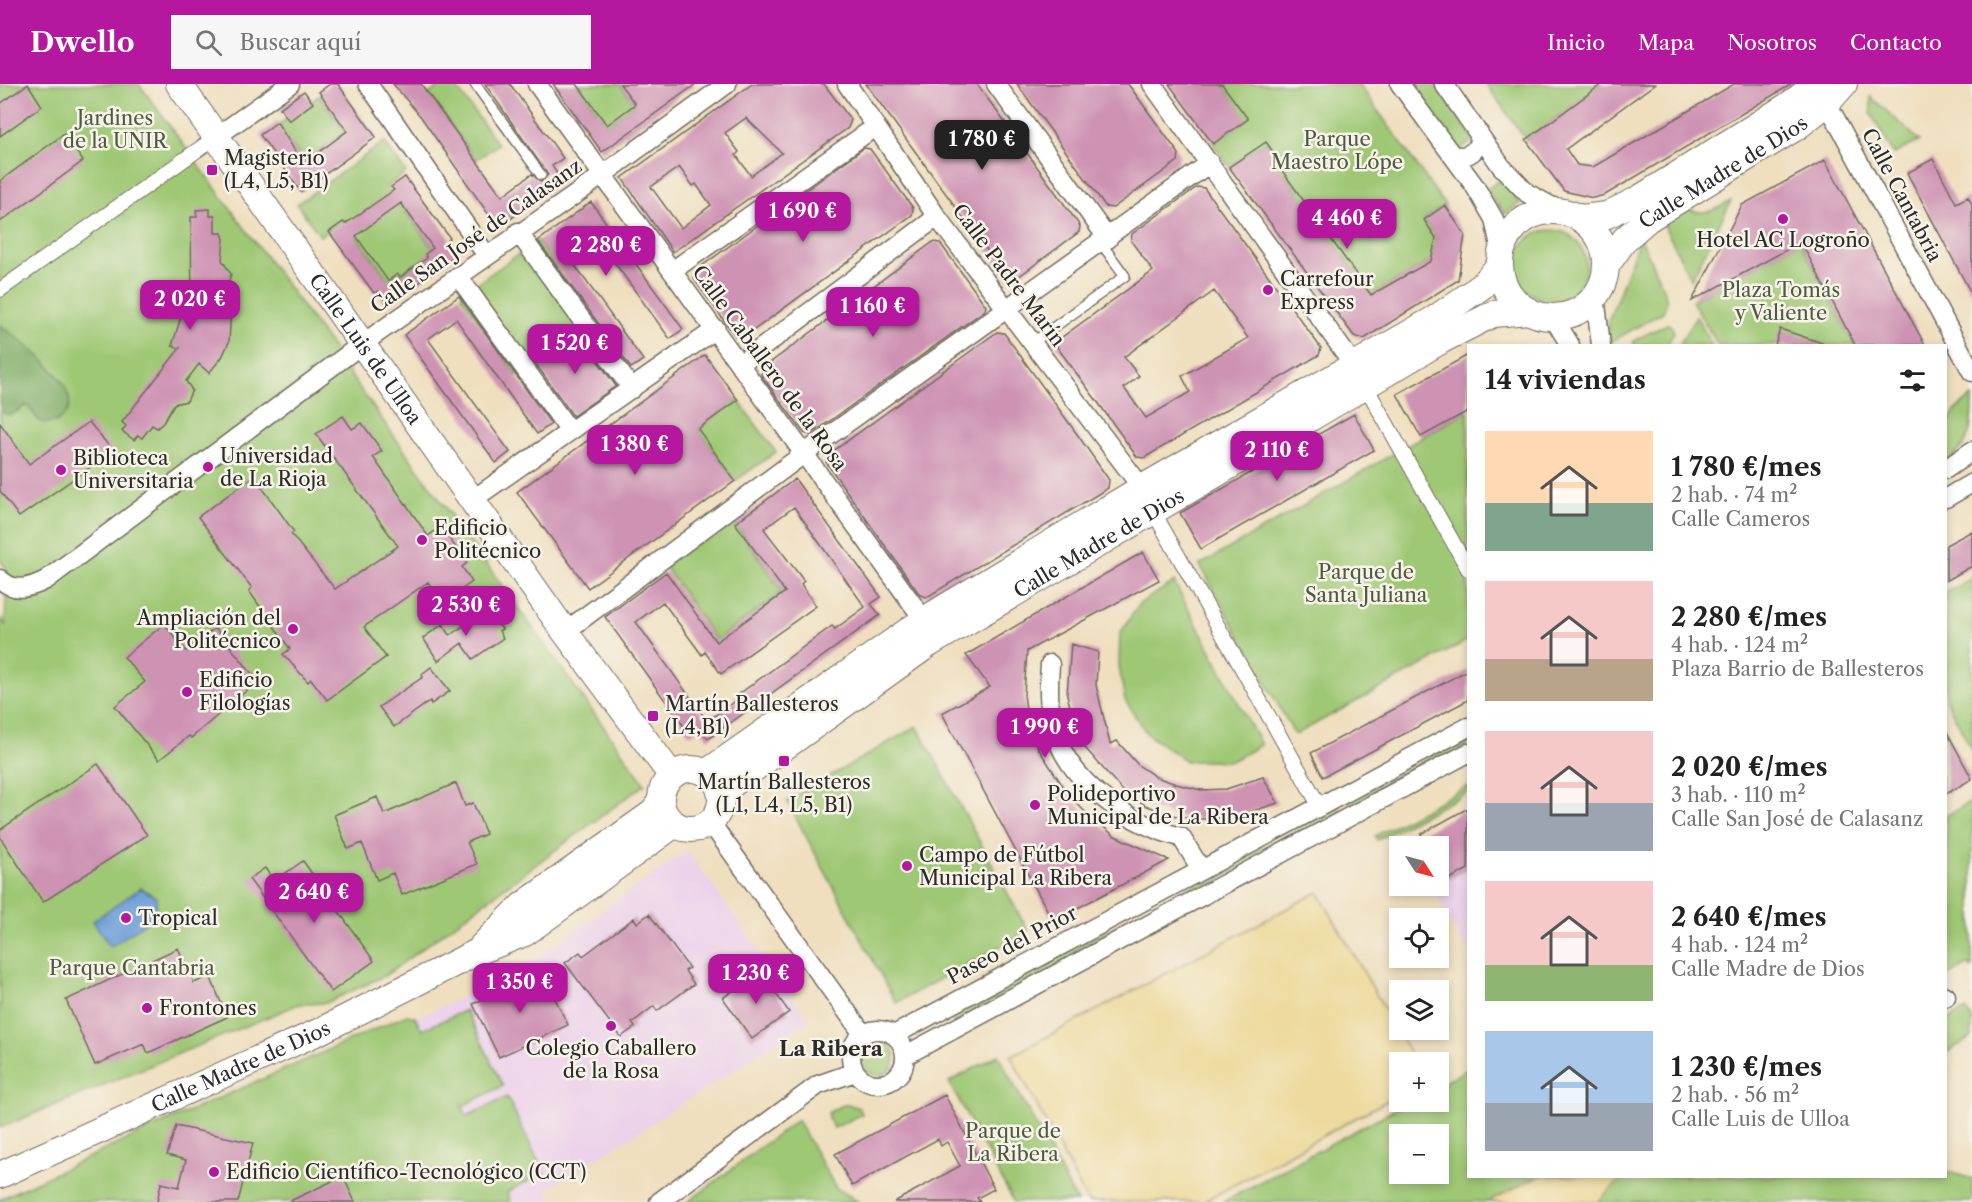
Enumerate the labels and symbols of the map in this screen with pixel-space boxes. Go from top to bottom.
park label: Jardines de la UNIR [63,106,169,153]
street label: Calle Madre de Dios [1634,111,1813,234]
pin: 1 780 € [927,120,1037,171]
street label: Calle Cantabria [1857,124,1947,266]
park label: Parque Maestro Lópe [1271,127,1403,174]
place label: Magisterio (L4, L5, B1) [224,146,328,193]
street label: Calle San José de Calasanz [366,154,586,318]
marker: Magisterio (L4, L5, B1) [205,163,219,177]
pin: 1 690 € [748,192,858,243]
street label: Calle Padre Marín [948,199,1071,351]
pin: 4 460 € [1292,199,1402,250]
marker: Hotel AC Logroño [1776,212,1790,226]
pin: 2 280 € [551,226,661,277]
place label: Hotel AC Logroño [1696,228,1870,252]
street label: Calle Caballero de la Rosa [687,261,853,476]
place label: Carrefour Express [1280,267,1374,314]
street label: Calle Luis de Ulloa [304,269,427,429]
park label: Plaza Tomás y Valiente [1722,278,1840,325]
pin: 2 020 € [135,280,245,331]
marker: Carrefour Express [1261,283,1275,297]
pin: 1 160 € [818,287,928,338]
pin: 1 520 € [520,324,630,375]
pin: 1 380 € [580,425,690,476]
pin: 2 110 € [1222,431,1332,482]
place label: Universidad de La Rioja [220,444,333,491]
place label: Biblioteca Universitaria [73,446,194,493]
marker: Universidad de La Rioja [201,460,215,474]
marker: Biblioteca Universitaria [54,463,68,477]
street label: Calle Madre de Dios [1009,484,1188,603]
place label: Edificio Politécnico [434,516,541,563]
marker: Edificio Politécnico [415,533,429,547]
park label: Parque de Santa Juliana [1305,560,1428,607]
pin: 2 530 € [411,586,521,637]
place label: Ampliación del Politécnico [136,606,281,653]
marker: Ampliación del Politécnico [286,622,300,636]
place label: Edificio Filologías [199,668,290,715]
marker: Edificio Filologías [180,685,194,699]
place label: Martín Ballesteros (L4,B1) [665,692,839,739]
pin: 1 990 € [990,708,1100,759]
marker: Martín Ballesteros (L4,B1) [646,709,660,723]
marker: Martín Ballesteros (L1, L4, L5, B1) [777,754,791,768]
place label: Martín Ballesteros (L1, L4, L5, B1) [697,770,871,817]
place label: Polideportivo Municipal de La Ribera [1047,782,1269,829]
marker: Polideportivo Municipal de La Ribera [1028,798,1042,812]
north arrow [1389,836,1449,896]
place label: Campo de Fútbol Municipal La Ribera [919,843,1113,890]
marker: Campo de Fútbol Municipal La Ribera [900,859,914,873]
pin: 2 640 € [259,873,369,924]
street label: Paseo del Prior [943,900,1082,989]
place label: Tropical [138,906,218,930]
marker: Tropical [119,911,133,925]
pin: 1 230 € [701,954,811,1005]
park label: Parque Cantabria [49,956,215,980]
pin: 1 350 € [465,963,575,1014]
place label: Frontones [159,996,257,1020]
marker: Frontones [140,1001,154,1015]
street label: Calle Madre de Dios [147,1016,334,1117]
marker: Colegio Caballero de la Rosa [604,1019,618,1033]
place label: Colegio Caballero de la Rosa [525,1036,697,1083]
district label: La Ribera [779,1036,884,1061]
park label: Parque de La Ribera [965,1119,1061,1166]
place label: Edificio Científico-Tecnológico (CCT) [226,1160,586,1184]
marker: Edificio Científico-Tecnológico (CCT) [207,1165,221,1179]

